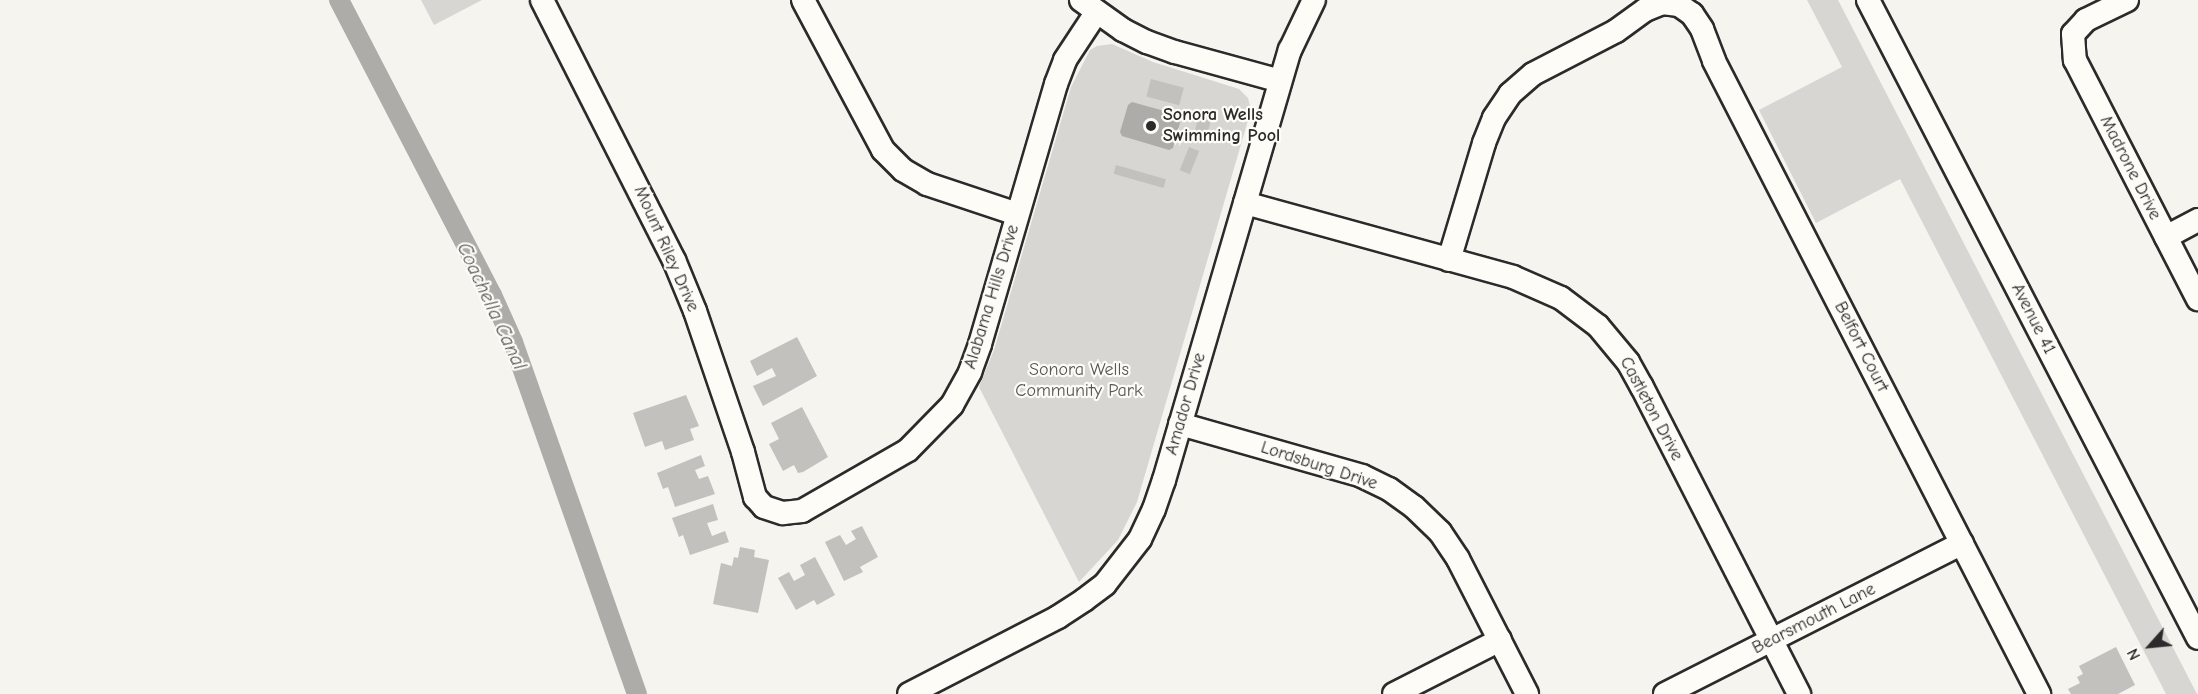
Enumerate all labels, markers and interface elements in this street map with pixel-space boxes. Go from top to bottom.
place label: Sonora Wells Swimming Pool [1163,105,1280,148]
street label: Madrone Drive [2095,112,2165,224]
marker: Sonora Wells Swimming Pool [1144,119,1158,133]
street label: Mount Riley Drive [629,183,703,315]
street label: Alabama Hills Drive [960,222,1024,372]
water label: Coachella Canal [452,239,532,373]
street label: Avenue 41 [2006,280,2060,358]
street label: Belfort Court [1829,298,1893,396]
street label: Amador Drive [1161,350,1211,458]
street label: Castleton Drive [1615,353,1687,465]
park label: Sonora Wells Community Park [1015,360,1143,403]
street label: Lordsburg Drive [1258,437,1380,495]
street label: Bearsmouth Lane [1749,579,1879,659]
north arrow [2120,616,2180,676]
text: N [2124,645,2144,663]

